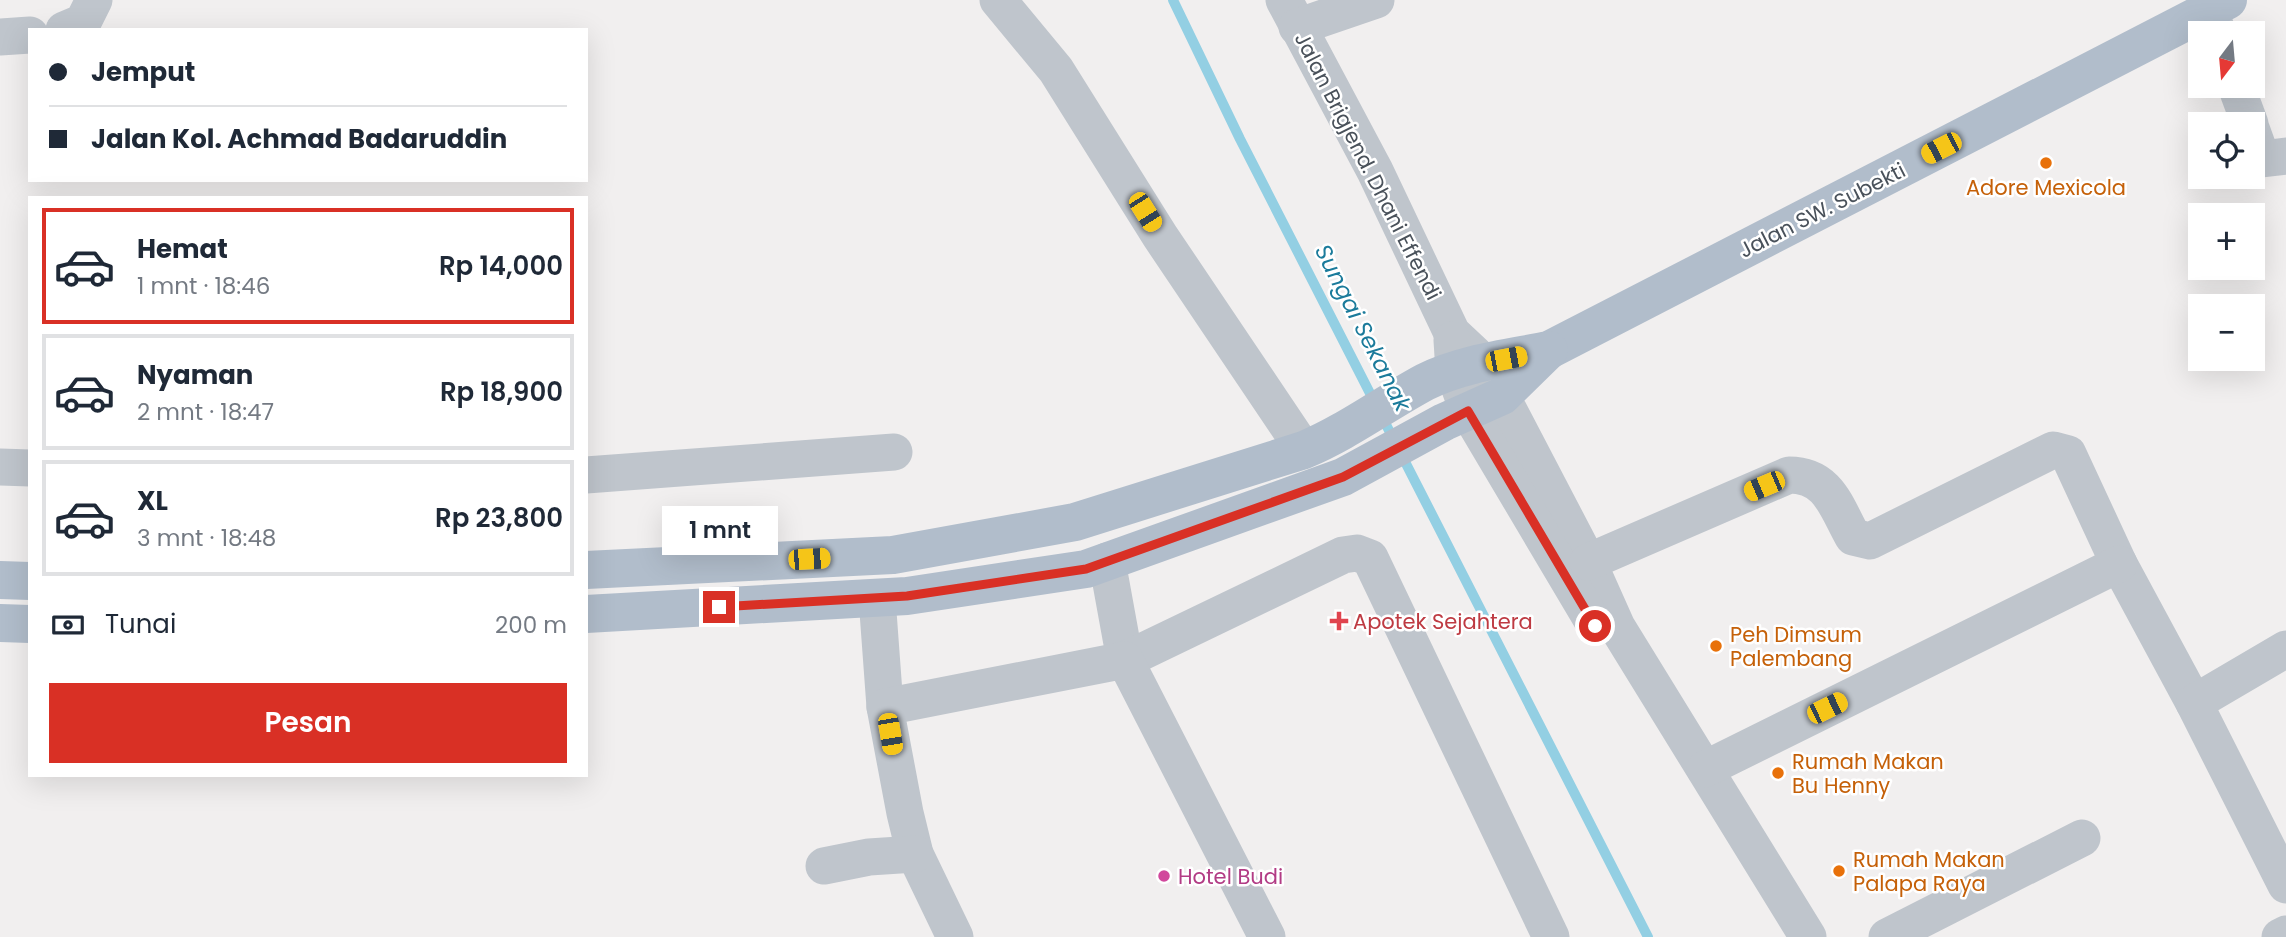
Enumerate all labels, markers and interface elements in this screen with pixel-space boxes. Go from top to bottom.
north arrow [2188,21,2264,98]
map controls [2188,21,2265,371]
street label: Jalan Brigjend. Dhani Effendi [1288,27,1448,305]
text: Jemput [91,54,195,90]
button: locate [2188,112,2265,189]
text: Jalan Kol. Achmad Badaruddin [91,121,507,157]
car [1918,129,1965,167]
street label: Jalan SW. Subekti [1734,155,1910,265]
marker: Adore Mexicola [2038,155,2054,171]
place label: Adore Mexicola [1966,173,2126,202]
car [1125,189,1166,235]
button: + [2188,203,2265,280]
text: Hemat [137,231,228,267]
icon: car [53,235,116,298]
water label: Sungai Sekanak [1307,239,1419,418]
text: Rp 14,000 [439,248,563,284]
text: 1 mnt · 18:46 [137,270,270,302]
button: − [2188,294,2265,371]
car [1484,345,1529,373]
text: Nyaman [137,357,253,393]
icon: car [53,361,116,424]
text: Rp 18,900 [440,374,563,410]
text: 2 mnt · 18:47 [137,396,274,428]
car [1741,468,1788,504]
text: XL [137,483,168,519]
icon: car [53,487,116,550]
text: Rp 23,800 [435,500,563,536]
callout: 1 mnt [661,505,777,554]
text: 1 mnt [689,514,751,546]
text: 3 mnt · 18:48 [137,522,276,554]
car [788,547,831,571]
route end [703,591,735,623]
icon: cash [49,606,87,644]
text: Tunai [105,606,176,642]
place label: Apotek Sejahtera [1353,607,1533,636]
text: 200 m [495,609,567,641]
route start [1579,610,1611,642]
marker: Apotek Sejahtera [1331,613,1347,629]
place label: Peh Dimsum Palembang [1730,620,1862,673]
marker: Peh Dimsum Palembang [1708,638,1724,654]
button: Pesan [49,683,567,763]
car [1804,689,1851,727]
car [877,711,904,757]
place label: Rumah Makan Bu Henny [1792,747,1944,800]
marker: Rumah Makan Bu Henny [1770,765,1786,781]
place label: Rumah Makan Palapa Raya [1853,845,2005,898]
place label: Hotel Budi [1178,862,1283,891]
marker: Rumah Makan Palapa Raya [1831,863,1847,879]
marker: Hotel Budi [1156,868,1172,884]

